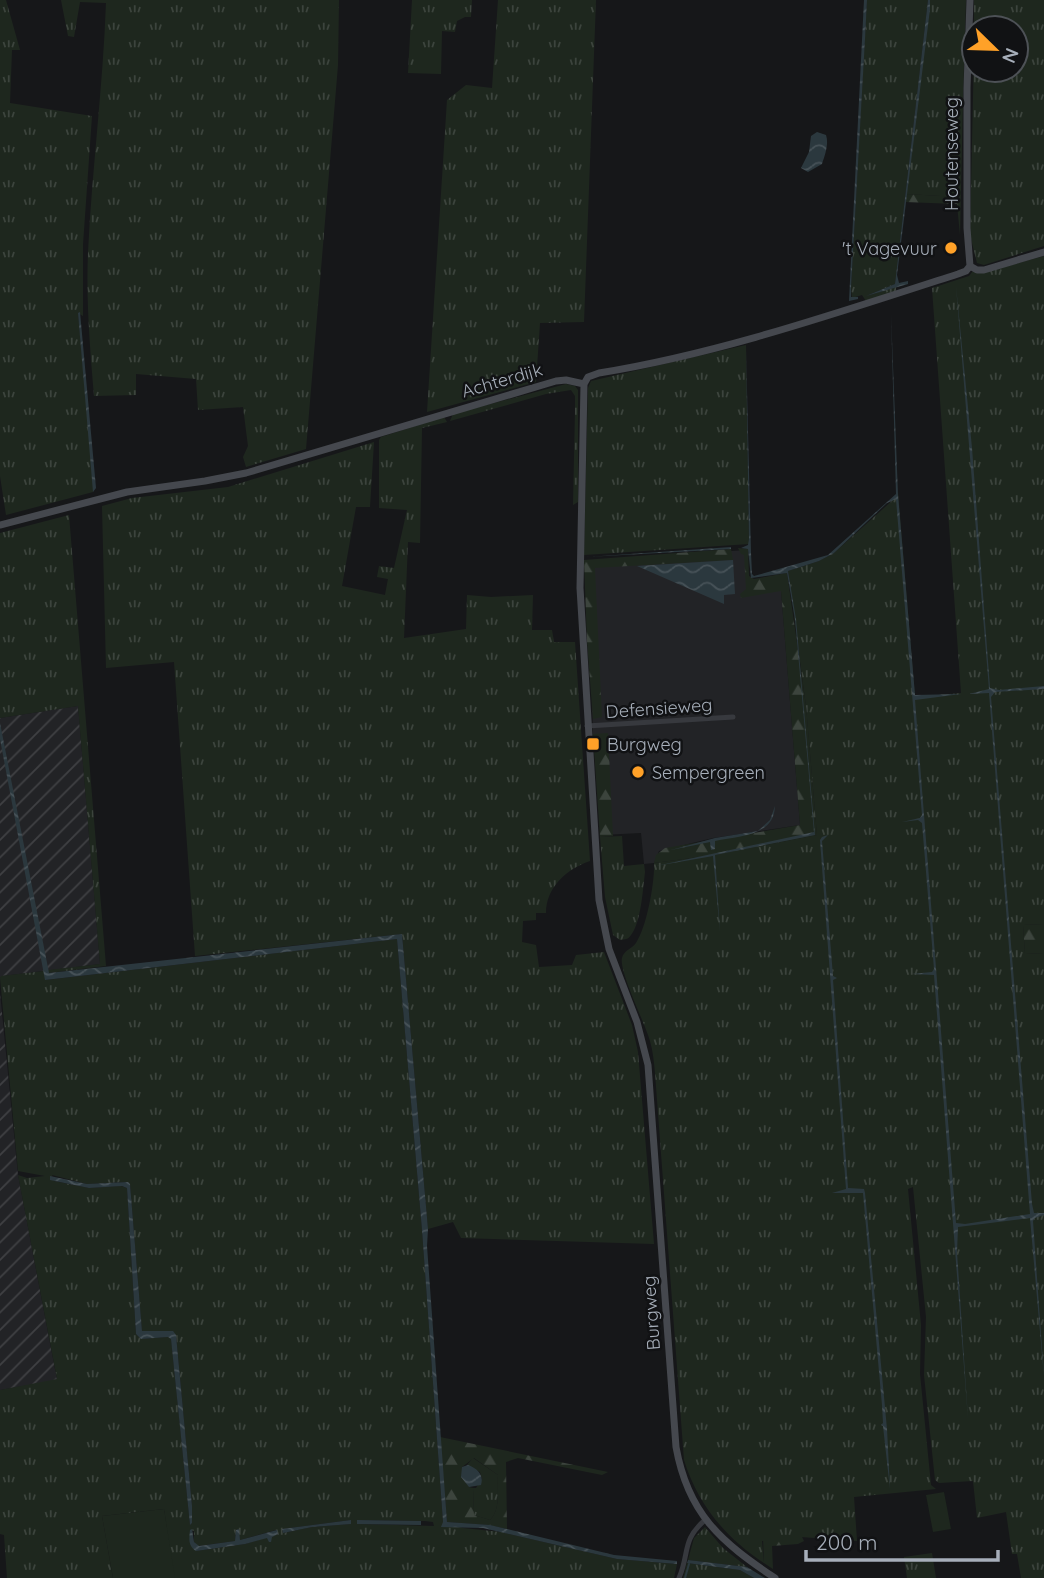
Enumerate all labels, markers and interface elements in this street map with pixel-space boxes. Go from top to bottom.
north arrow [960,14,1030,84]
text: N [997,45,1024,67]
street label: Houtenseweg [940,97,963,211]
place label: 't Vagevuur [842,237,937,260]
marker: 't Vagevuur [943,240,959,256]
street label: Achterdijk [459,357,545,403]
street label: Defensieweg [605,693,713,723]
place label: Burgweg [607,733,682,756]
marker: Burgweg [585,736,601,752]
place label: Sempergreen [652,761,765,784]
marker: Sempergreen [630,764,646,780]
street label: Burgweg [637,1275,665,1351]
scale bar [806,1518,998,1562]
text: 200 m [816,1529,878,1555]

